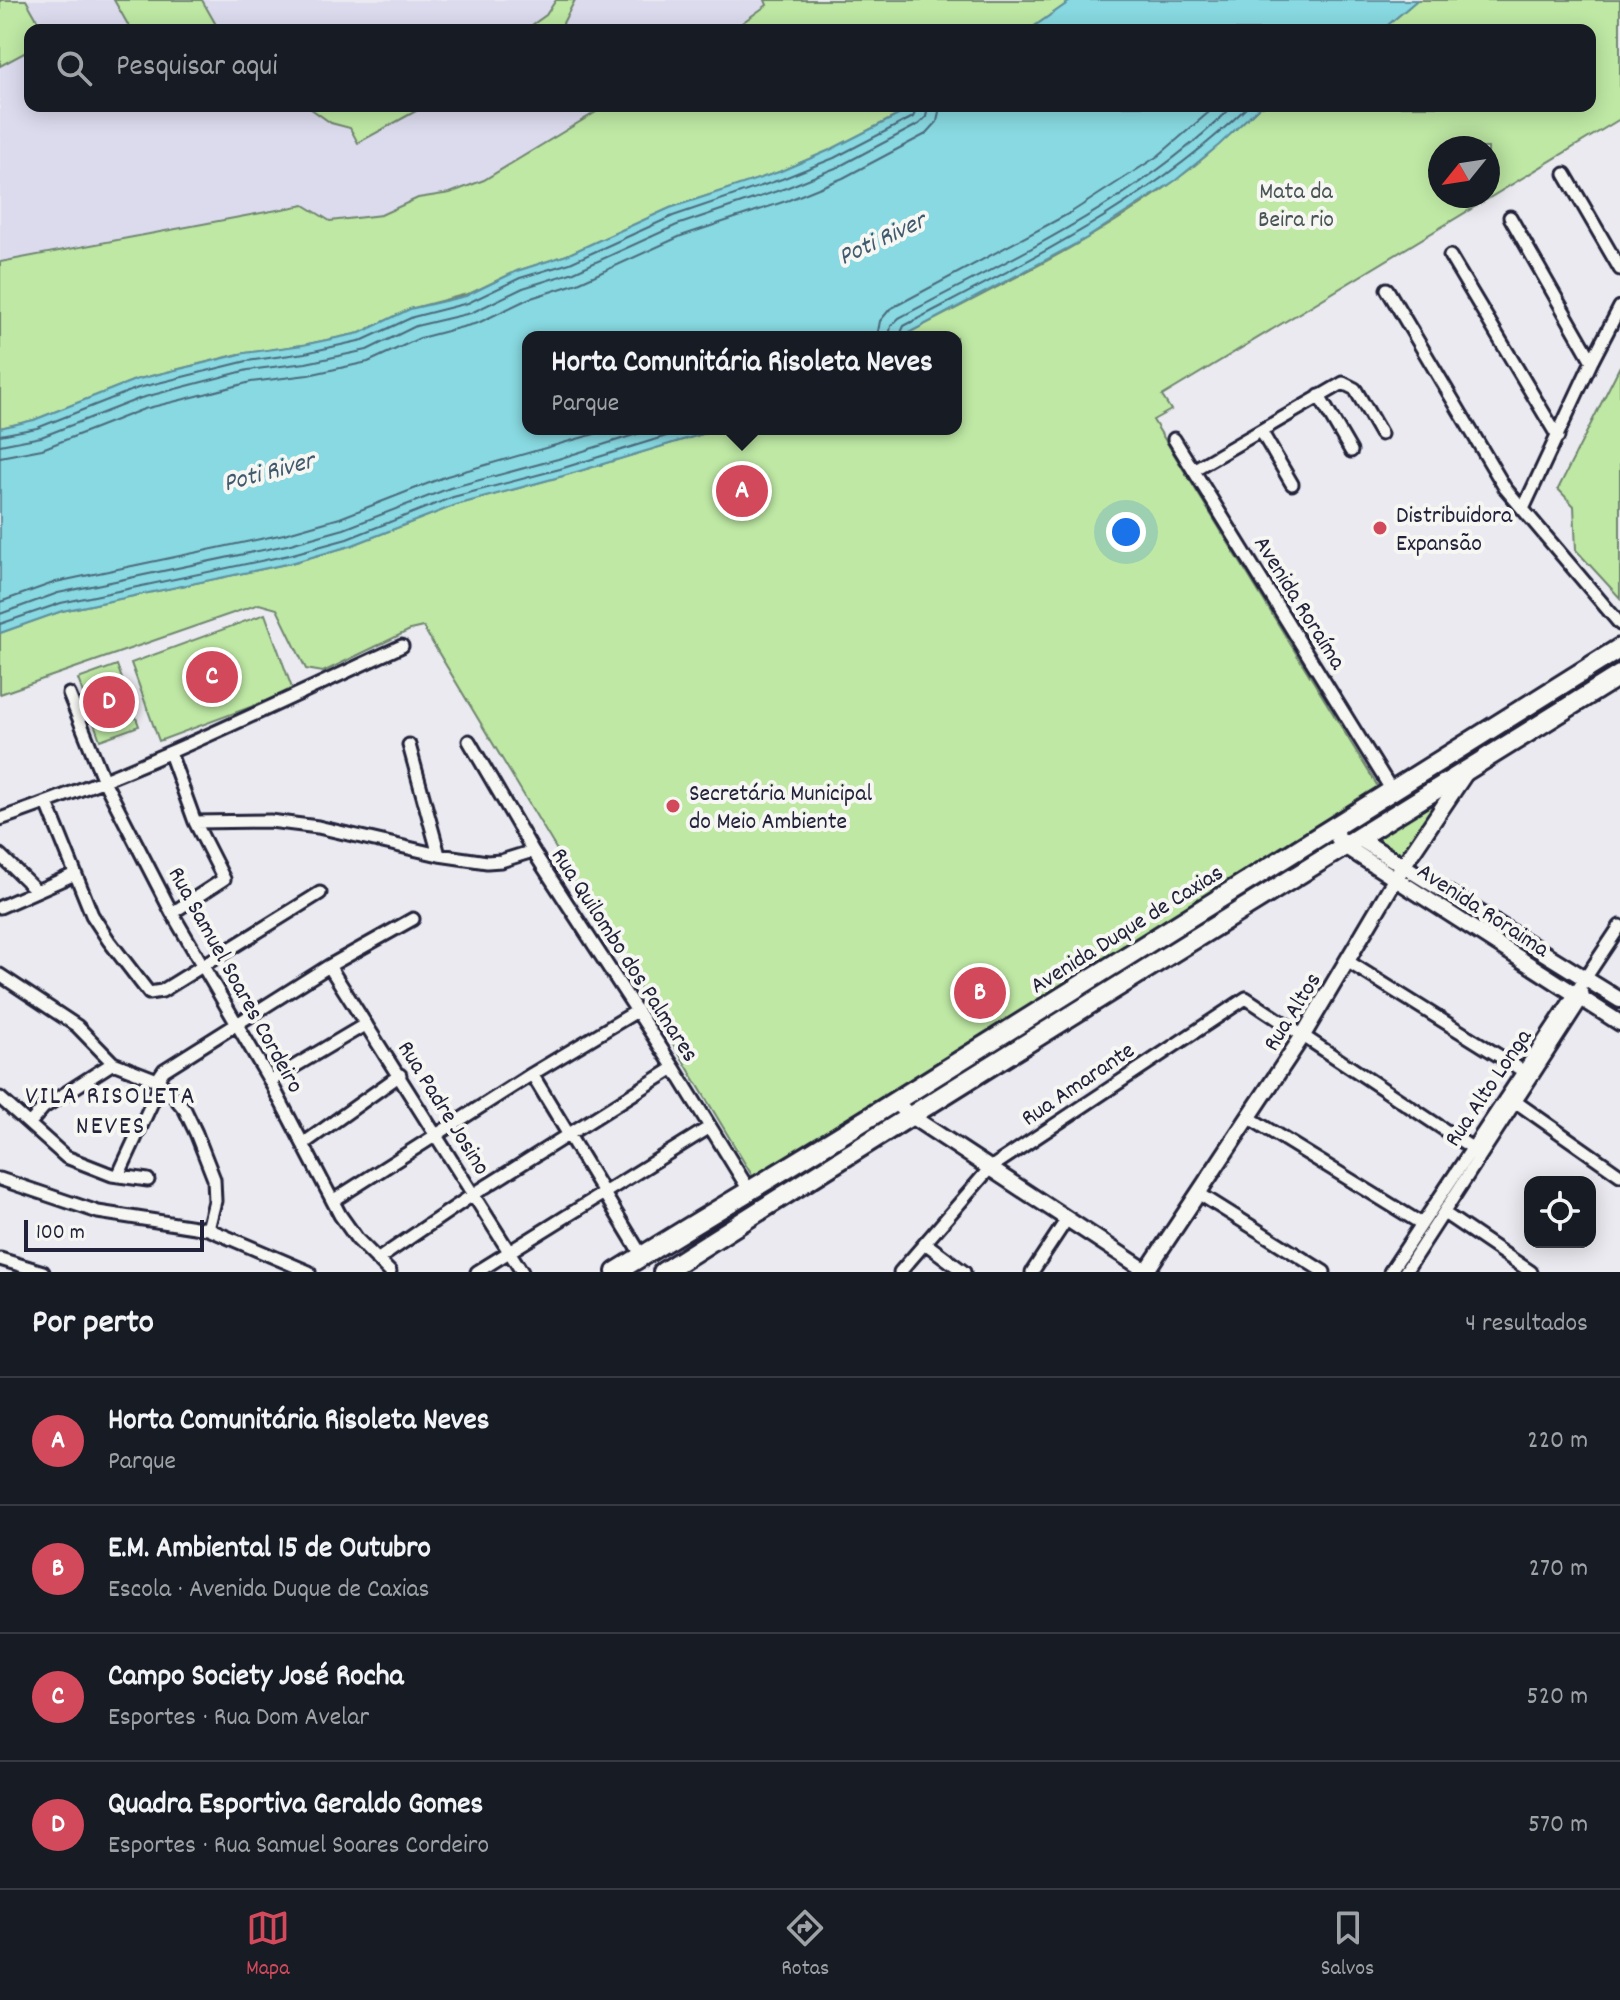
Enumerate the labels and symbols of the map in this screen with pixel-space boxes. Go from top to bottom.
north arrow [1428,136,1500,208]
park label: Mata da Beira rio [1258,176,1334,238]
water label: Poti River [833,202,935,277]
water label: Poti River [219,443,322,503]
pin: A [716,461,768,521]
place label: Distribuidora Expansão [1396,500,1513,562]
your location [1106,512,1146,552]
marker: Distribuidora Expansão [1371,519,1389,537]
street label: Avenida Roraíma [1244,530,1353,678]
pin: C [186,647,238,707]
pin: D [83,672,135,732]
place label: Secretária Municipal do Meio Ambiente [689,778,872,840]
marker: Secretária Municipal do Meio Ambiente [664,797,682,815]
street label: Rua Quilombo dos Palmares [541,842,706,1070]
street label: Avenida Roraima [1409,856,1556,968]
street label: Avenida Duque de Caxias [1024,857,1231,1004]
street label: Rua Samuel Soares Cordeiro [158,861,311,1100]
pin: B [954,963,1006,1023]
street label: Rua Altos [1256,967,1331,1059]
street label: Rua Alto Longa [1437,1022,1542,1155]
street label: Rua Padre Josino [388,1035,497,1182]
street label: Rua Amarante [1015,1035,1142,1136]
district label: VILA RISOLETA NEVES [25,1079,197,1146]
scale bar [24,1216,204,1252]

